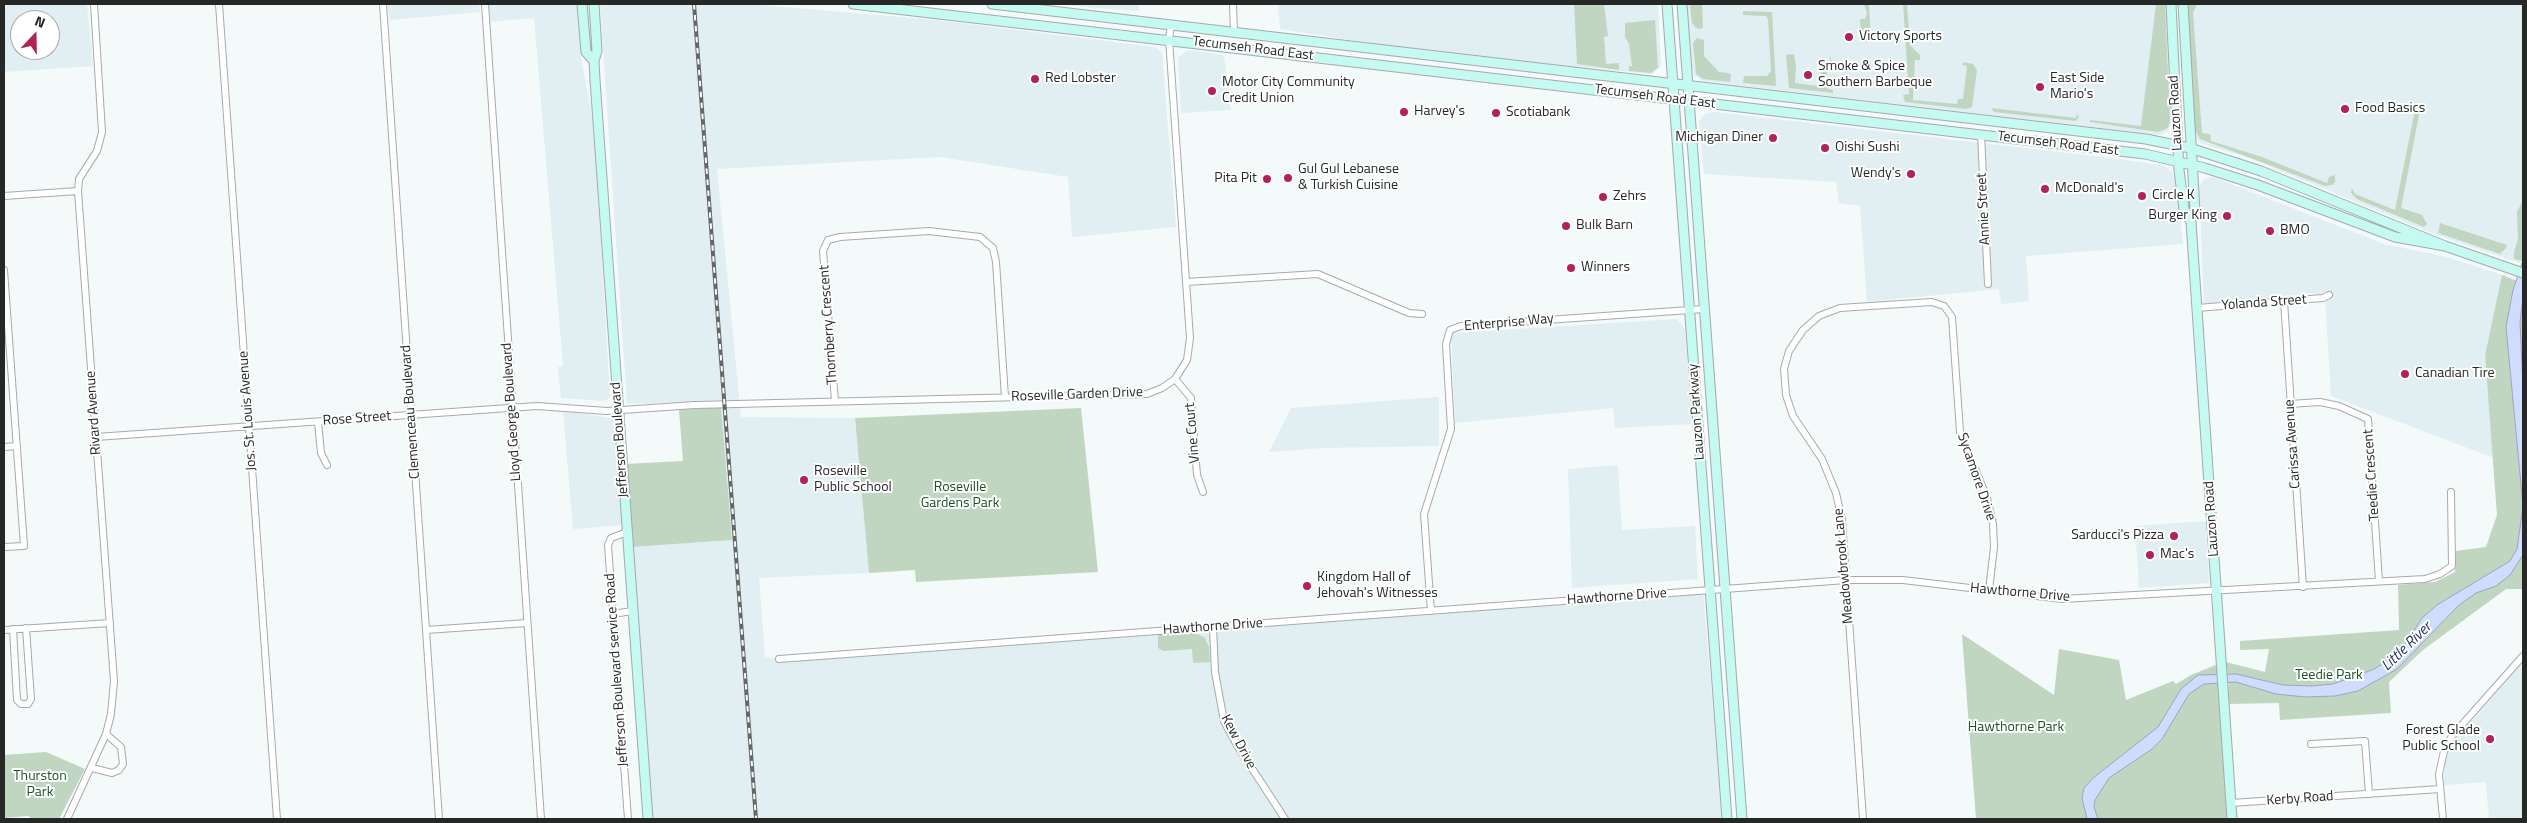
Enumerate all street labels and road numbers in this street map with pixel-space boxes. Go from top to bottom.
street label: Tecumseh Road East [1191,33,1315,65]
street label: Lauzon Road [2166,75,2186,151]
street label: Tecumseh Road East [1593,81,1717,113]
street label: Tecumseh Road East [1996,128,2120,160]
street label: Annie Street [1974,172,1994,246]
street label: Thornberry Crescent [816,265,842,385]
street label: Yolanda Street [2221,292,2307,314]
street label: Enterprise Way [1463,311,1555,335]
street label: Lloyd George Boulevard [499,342,525,482]
street label: Clemenceau Boulevard [398,344,424,480]
street label: Jos. St. Louis Avenue [235,350,261,472]
street label: Lauzon Parkway [1685,363,1709,461]
street label: Rivard Avenue [83,370,105,456]
street label: Jefferson Boulevard [608,382,632,498]
street label: Roseville Garden Drive [1011,384,1143,406]
street label: Carissa Avenue [2282,399,2304,489]
street label: Vine Court [1182,402,1204,464]
street label: Rose Street [322,408,392,430]
street label: Teedie Crescent [2360,428,2384,522]
street label: Sycamore Drive [1953,431,1999,523]
street label: Lauzon Road [2201,481,2223,557]
street label: Meadowbrook Lane [1831,507,1857,625]
street label: Jefferson Boulevard service Road [602,573,632,767]
street label: Hawthorne Drive [1969,580,2071,606]
street label: Hawthorne Drive [1566,585,1668,609]
street label: Hawthorne Drive [1162,615,1264,639]
street label: Kew Drive [1217,712,1259,772]
street label: Kerby Road [2266,788,2334,810]

